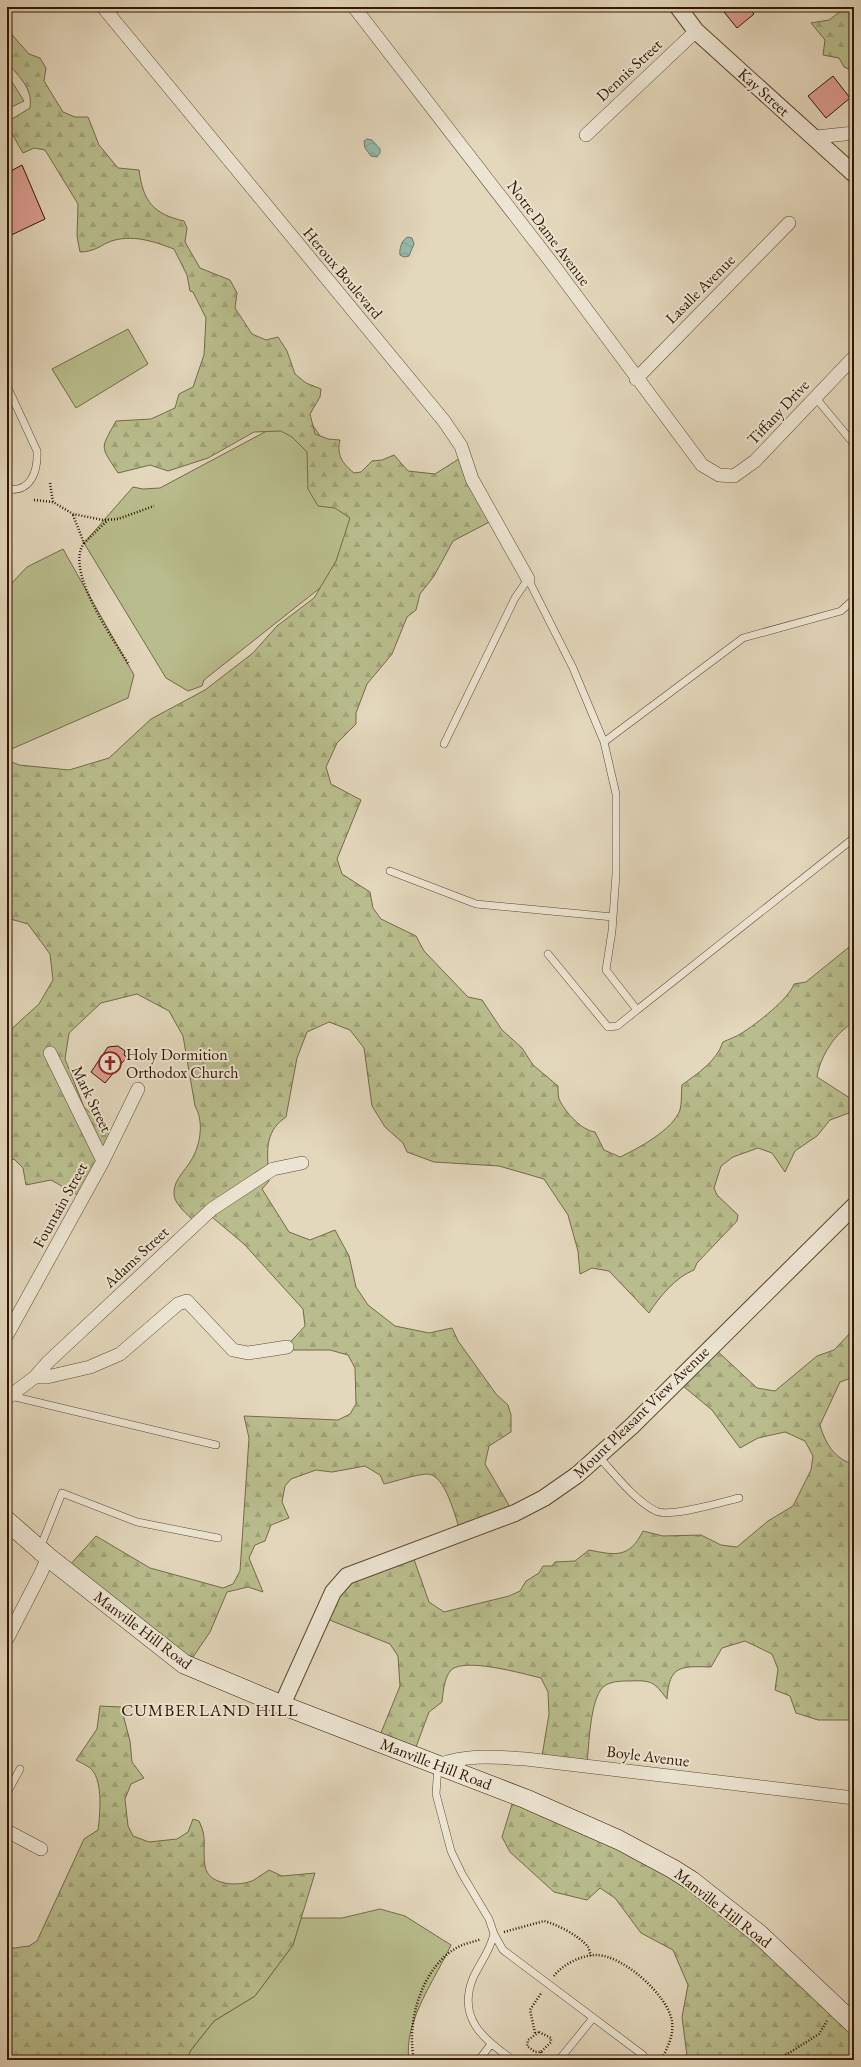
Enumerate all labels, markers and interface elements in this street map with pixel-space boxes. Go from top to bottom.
street label: Dennis Street [592,34,666,106]
street label: Kay Street [734,63,794,121]
street label: Notre Dame Avenue [502,176,596,290]
street label: Heroux Boulevard [299,223,388,324]
street label: Lasalle Avenue [661,250,739,328]
street label: Tiffany Drive [742,375,814,449]
place label: Holy Dormition Orthodox Church [126,1044,238,1083]
church icon: Holy Dormition Orthodox Church [97,1050,123,1076]
street label: Mark Street [67,1062,117,1136]
street label: Fountain Street [28,1159,92,1251]
street label: Adams Street [98,1222,173,1293]
street label: Mount Pleasant View Avenue [568,1341,714,1483]
street label: Manville Hill Road [90,1586,197,1674]
district label: CUMBERLAND HILL [121,1699,299,1721]
street label: Manville Hill Road [377,1733,496,1795]
street label: Boyle Avenue [605,1741,691,1771]
street label: Manville Hill Road [670,1863,777,1953]

